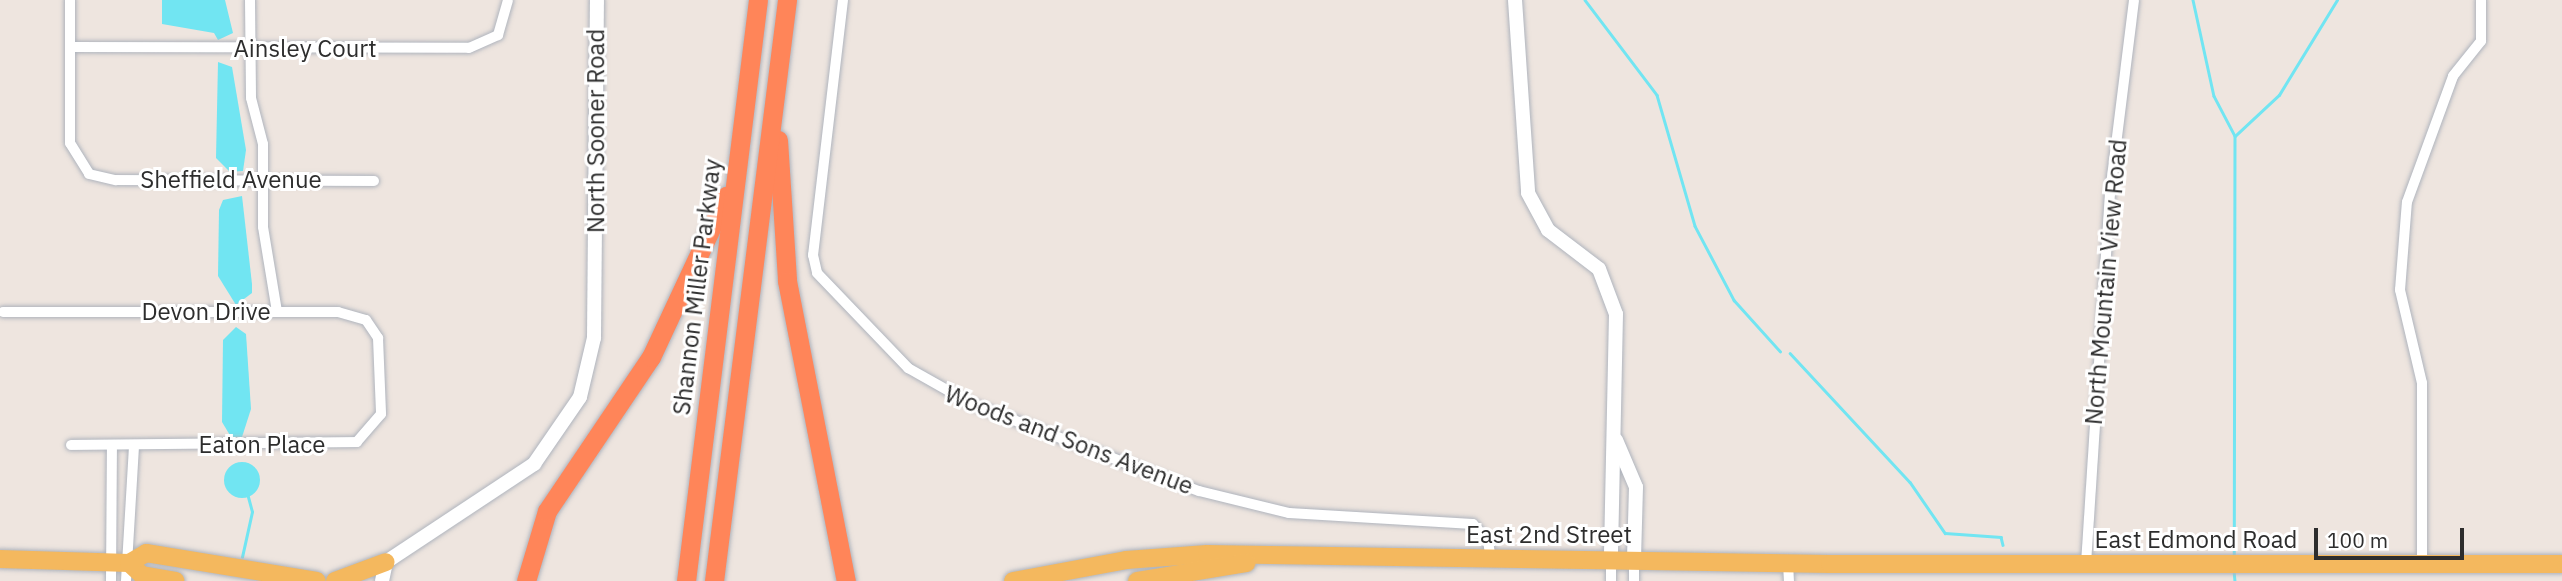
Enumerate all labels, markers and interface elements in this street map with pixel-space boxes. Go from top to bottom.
street label: North Sooner Road [582,29,610,233]
street label: Ainsley Court [233,35,377,63]
street label: North Mountain View Road [2079,138,2133,426]
street label: Shannon Miller Parkway [667,157,727,417]
street label: Sheffield Avenue [140,166,322,194]
street label: Devon Drive [141,298,271,326]
street label: Woods and Sons Avenue [941,379,1197,501]
street label: Eaton Place [199,431,325,459]
scale bar [2317,514,2468,558]
street label: East 2nd Street [1466,521,1632,549]
street label: East Edmond Road [2095,526,2297,554]
text: 100 m [2327,526,2388,554]

